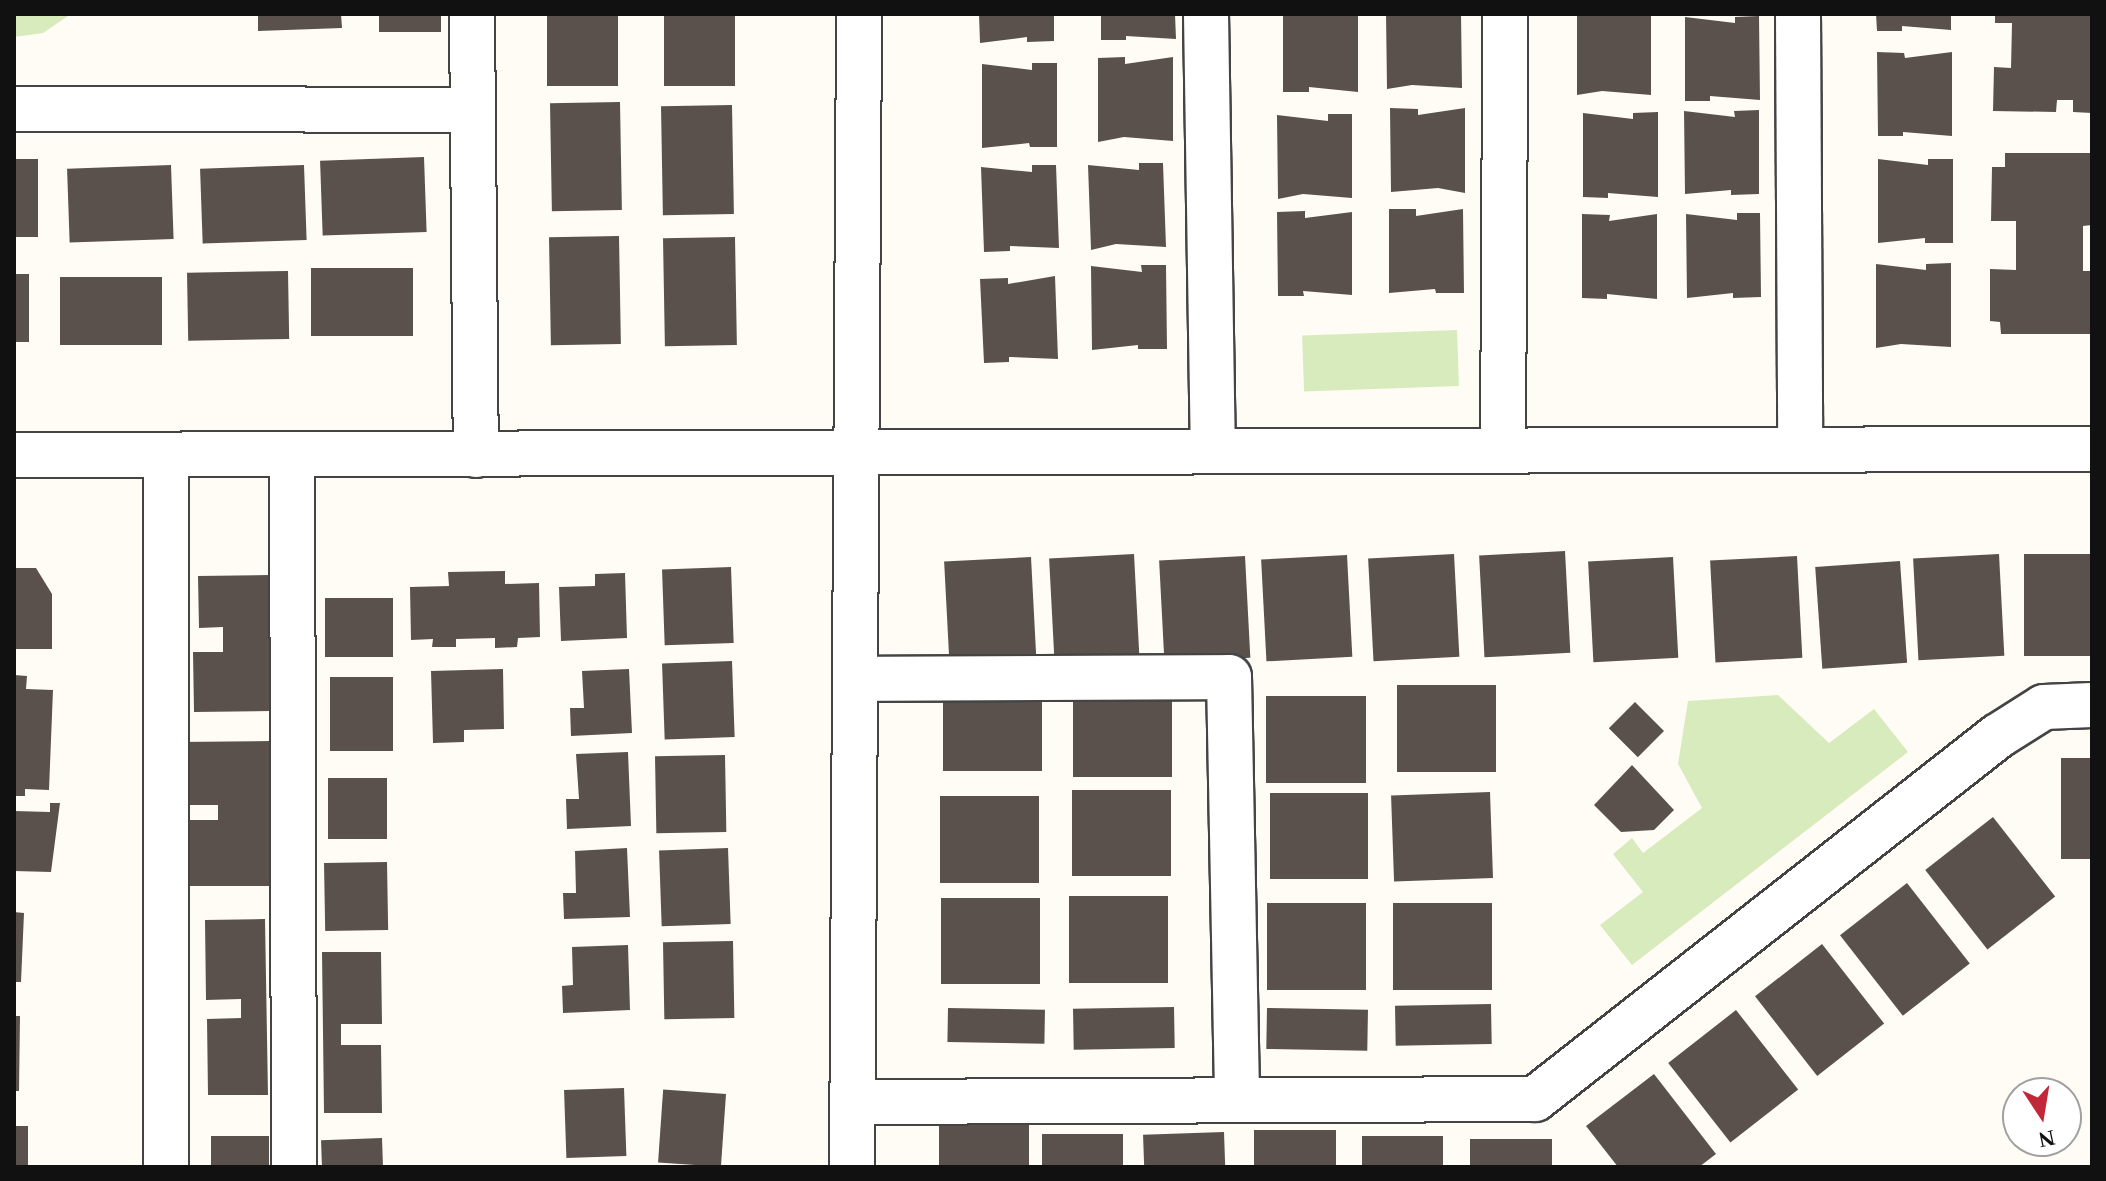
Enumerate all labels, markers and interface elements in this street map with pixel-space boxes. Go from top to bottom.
north arrow [2002,1077,2082,1157]
text: N [2036,1125,2057,1153]

